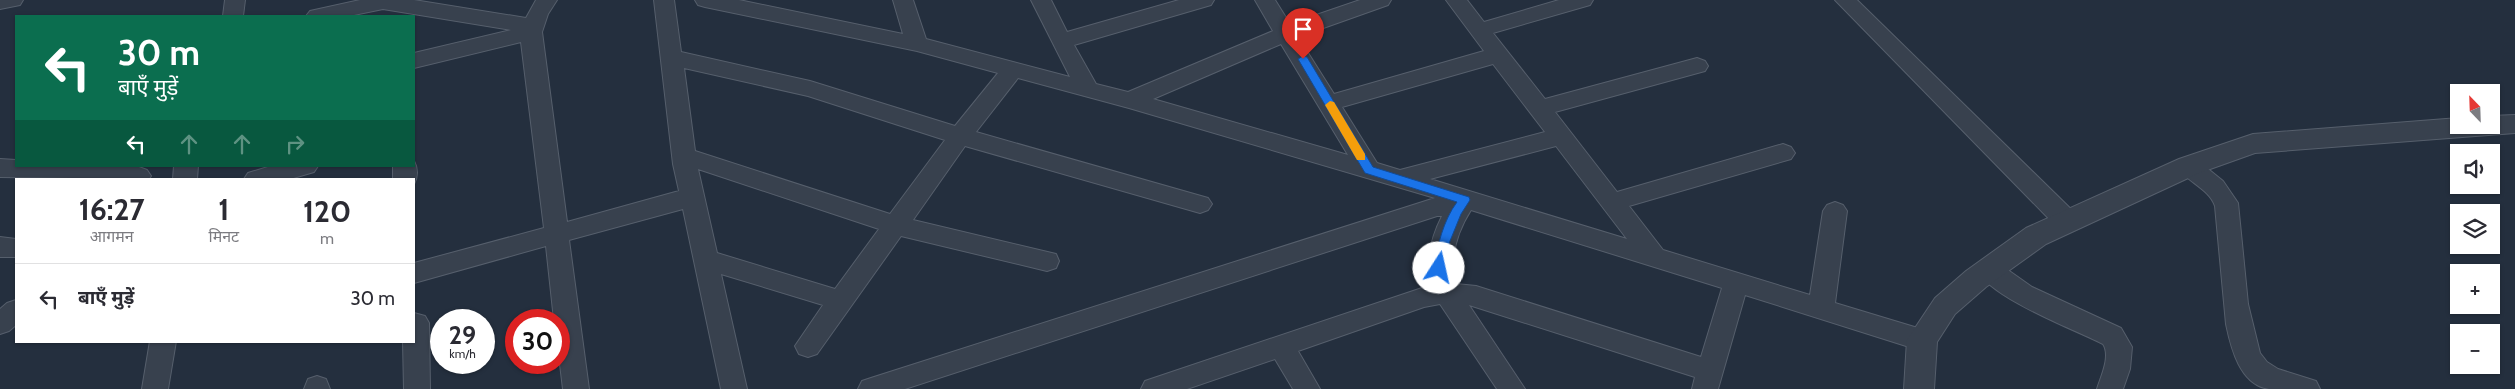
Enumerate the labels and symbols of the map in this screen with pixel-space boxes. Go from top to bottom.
pin [1282,8,1324,59]
north arrow [2450,84,2500,134]
position arrow [1412,241,1464,293]
speed limit sign: 30 [505,309,570,374]

